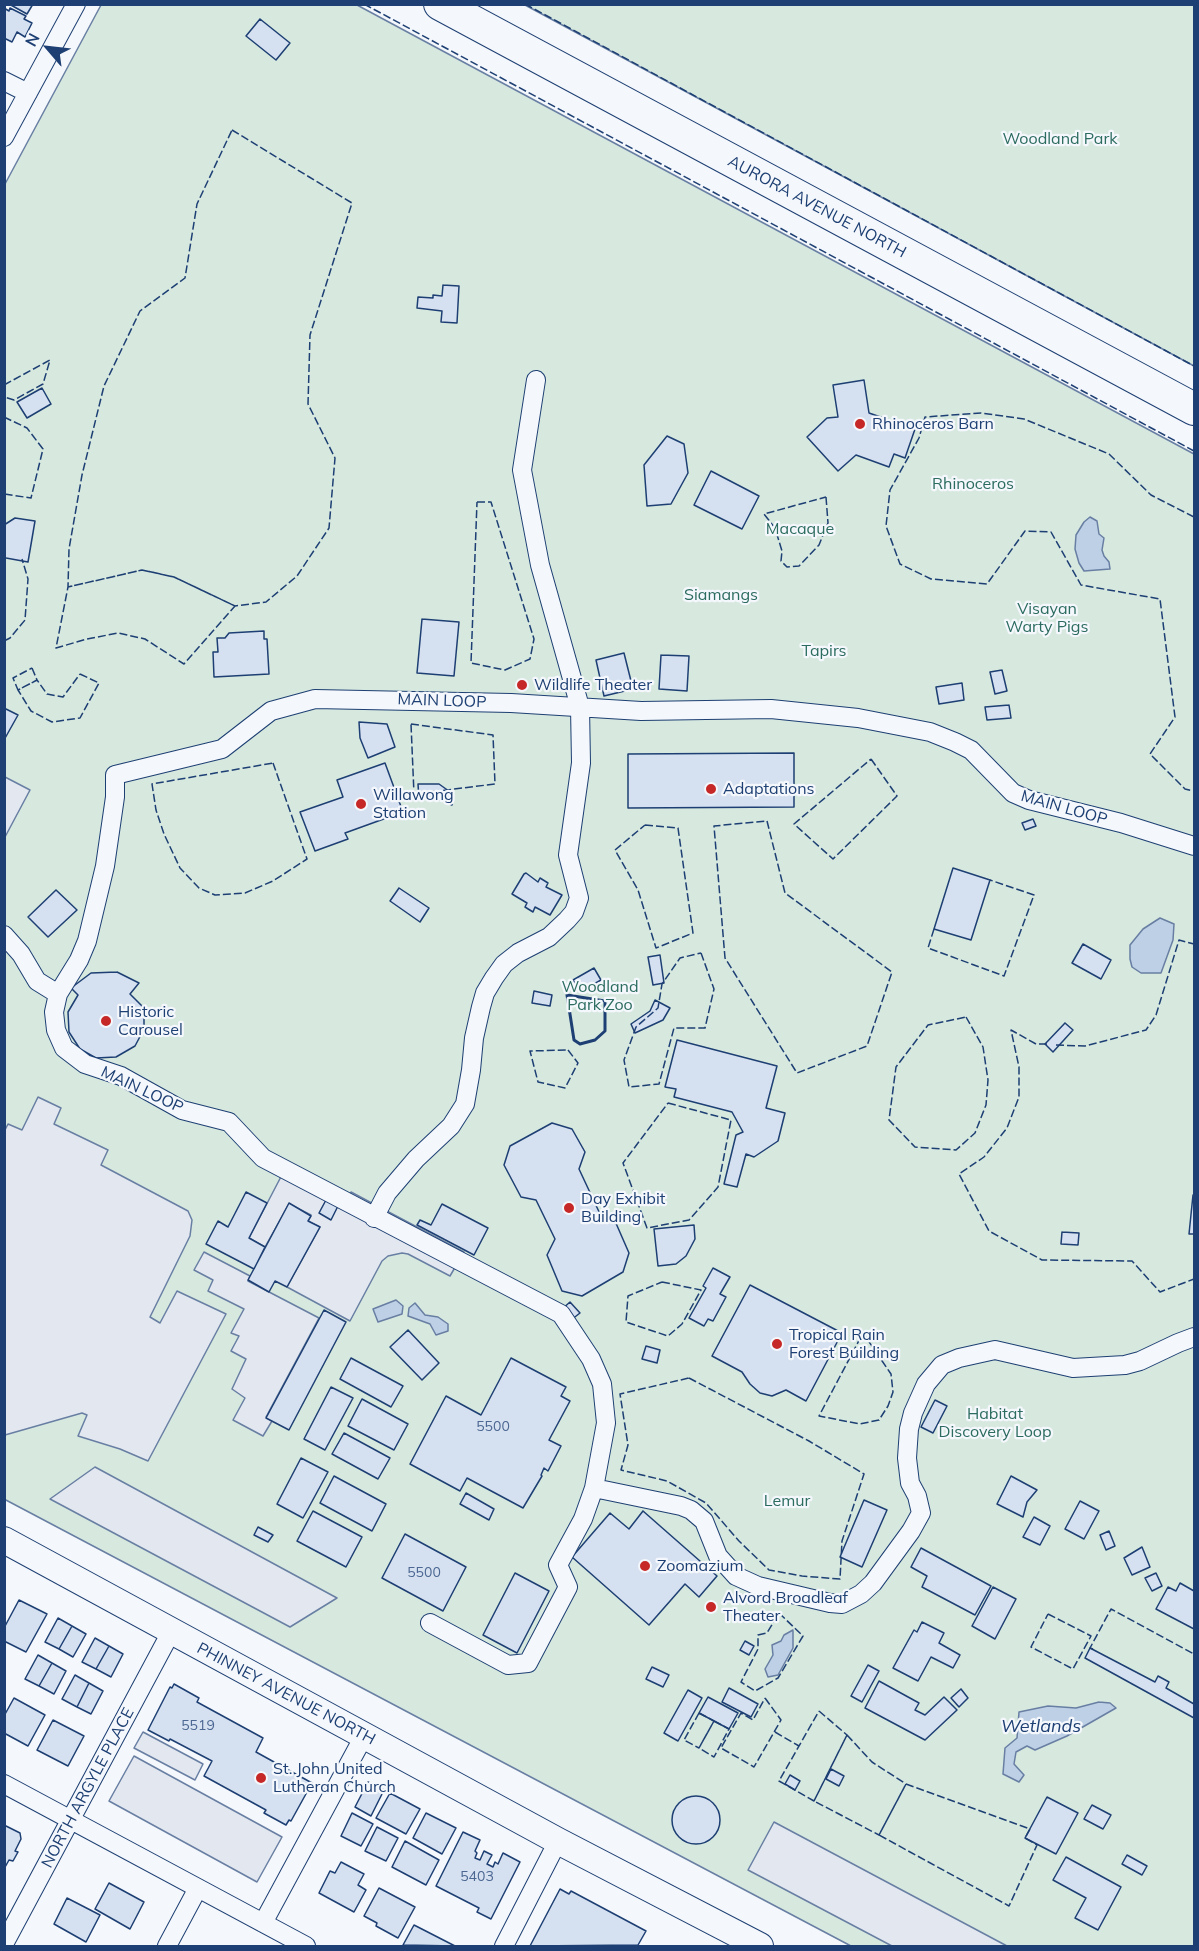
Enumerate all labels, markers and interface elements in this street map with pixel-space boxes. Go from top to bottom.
north arrow [18,18,78,78]
text: N [20,30,44,50]
park label: Woodland Park [1003,129,1117,149]
street label: AURORA AVENUE NORTH [725,152,909,262]
place label: Rhinoceros Barn [872,414,994,434]
marker: Rhinoceros Barn [853,417,867,431]
park label: Rhinoceros [932,474,1014,494]
park label: Macaque [766,519,834,539]
park label: Siamangs [684,585,758,605]
park label: Visayan Warty Pigs [1006,599,1088,637]
park label: Tapirs [801,641,847,661]
place label: Wildlife Theater [534,675,652,695]
marker: Wildlife Theater [515,678,529,692]
street label: MAIN LOOP [397,690,487,712]
place label: Adaptations [723,779,814,799]
marker: Adaptations [704,782,718,796]
place label: Willawong Station [373,785,454,823]
street label: MAIN LOOP [1019,787,1109,829]
marker: Willawong Station [354,797,368,811]
park label: Woodland Park Zoo [561,977,639,1015]
place label: Historic Carousel [118,1002,183,1040]
marker: Historic Carousel [99,1014,113,1028]
street label: MAIN LOOP [98,1062,186,1118]
place label: Day Exhibit Building [581,1189,665,1227]
marker: Day Exhibit Building [562,1201,576,1215]
place label: Tropical Rain Forest Building [789,1325,899,1363]
marker: Tropical Rain Forest Building [770,1337,784,1351]
park label: Habitat Discovery Loop [938,1404,1052,1442]
house number: 5500 [476,1419,510,1435]
park label: Lemur [764,1491,810,1511]
place label: Zoomazium [657,1556,744,1576]
marker: Zoomazium [638,1559,652,1573]
house number: 5500 [407,1565,441,1581]
place label: Alvord Broadleaf Theater [723,1588,848,1626]
marker: Alvord Broadleaf Theater [704,1600,718,1614]
street label: PHINNEY AVENUE NORTH [193,1639,379,1749]
street label: NORTH ARGYLE PLACE [38,1705,138,1871]
water label: Wetlands [1001,1716,1081,1738]
house number: 5519 [181,1718,215,1734]
place label: St. John United Lutheran Church [273,1759,396,1797]
marker: St. John United Lutheran Church [254,1771,268,1785]
house number: 5403 [460,1869,494,1885]

